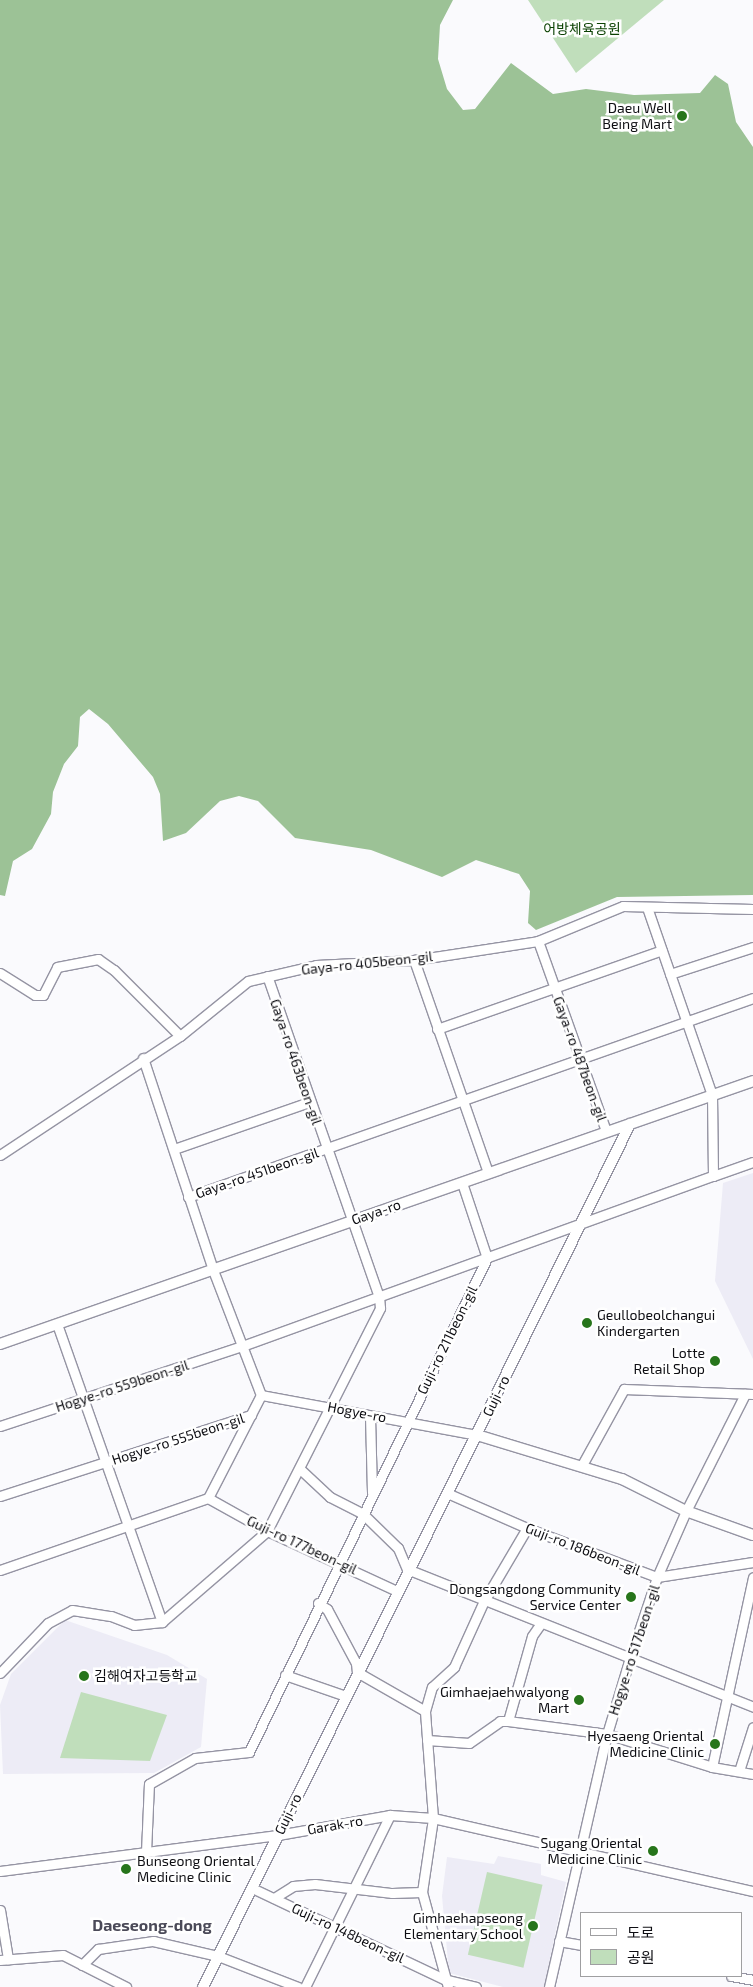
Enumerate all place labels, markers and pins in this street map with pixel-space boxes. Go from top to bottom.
place label: Daeu Well Being Mart [602,100,672,132]
marker: Daeu Well Being Mart [676,110,688,122]
place label: Geullobeolchangui Kindergarten [597,1307,715,1340]
marker: Geullobeolchangui Kindergarten [581,1317,593,1329]
place label: Lotte Retail Shop [633,1345,705,1378]
marker: Lotte Retail Shop [709,1355,721,1367]
place label: Dongsangdong Community Service Center [449,1581,621,1614]
marker: Dongsangdong Community Service Center [625,1591,637,1603]
place label: 김해여자고등학교 [94,1668,197,1684]
marker: 김해여자고등학교 [78,1670,90,1682]
place label: Gimhaejaehwalyong Mart [440,1684,569,1716]
marker: Gimhaejaehwalyong Mart [573,1694,585,1706]
place label: Hyesaeng Oriental Medicine Clinic [587,1728,704,1760]
marker: Hyesaeng Oriental Medicine Clinic [708,1737,722,1751]
place label: Sugang Oriental Medicine Clinic [540,1835,642,1868]
marker: Sugang Oriental Medicine Clinic [646,1844,660,1858]
place label: Bunseong Oriental Medicine Clinic [137,1853,255,1885]
marker: Bunseong Oriental Medicine Clinic [119,1862,133,1876]
place label: Gimhaehapseong Elementary School [404,1910,523,1942]
marker: Gimhaehapseong Elementary School [527,1920,539,1932]

